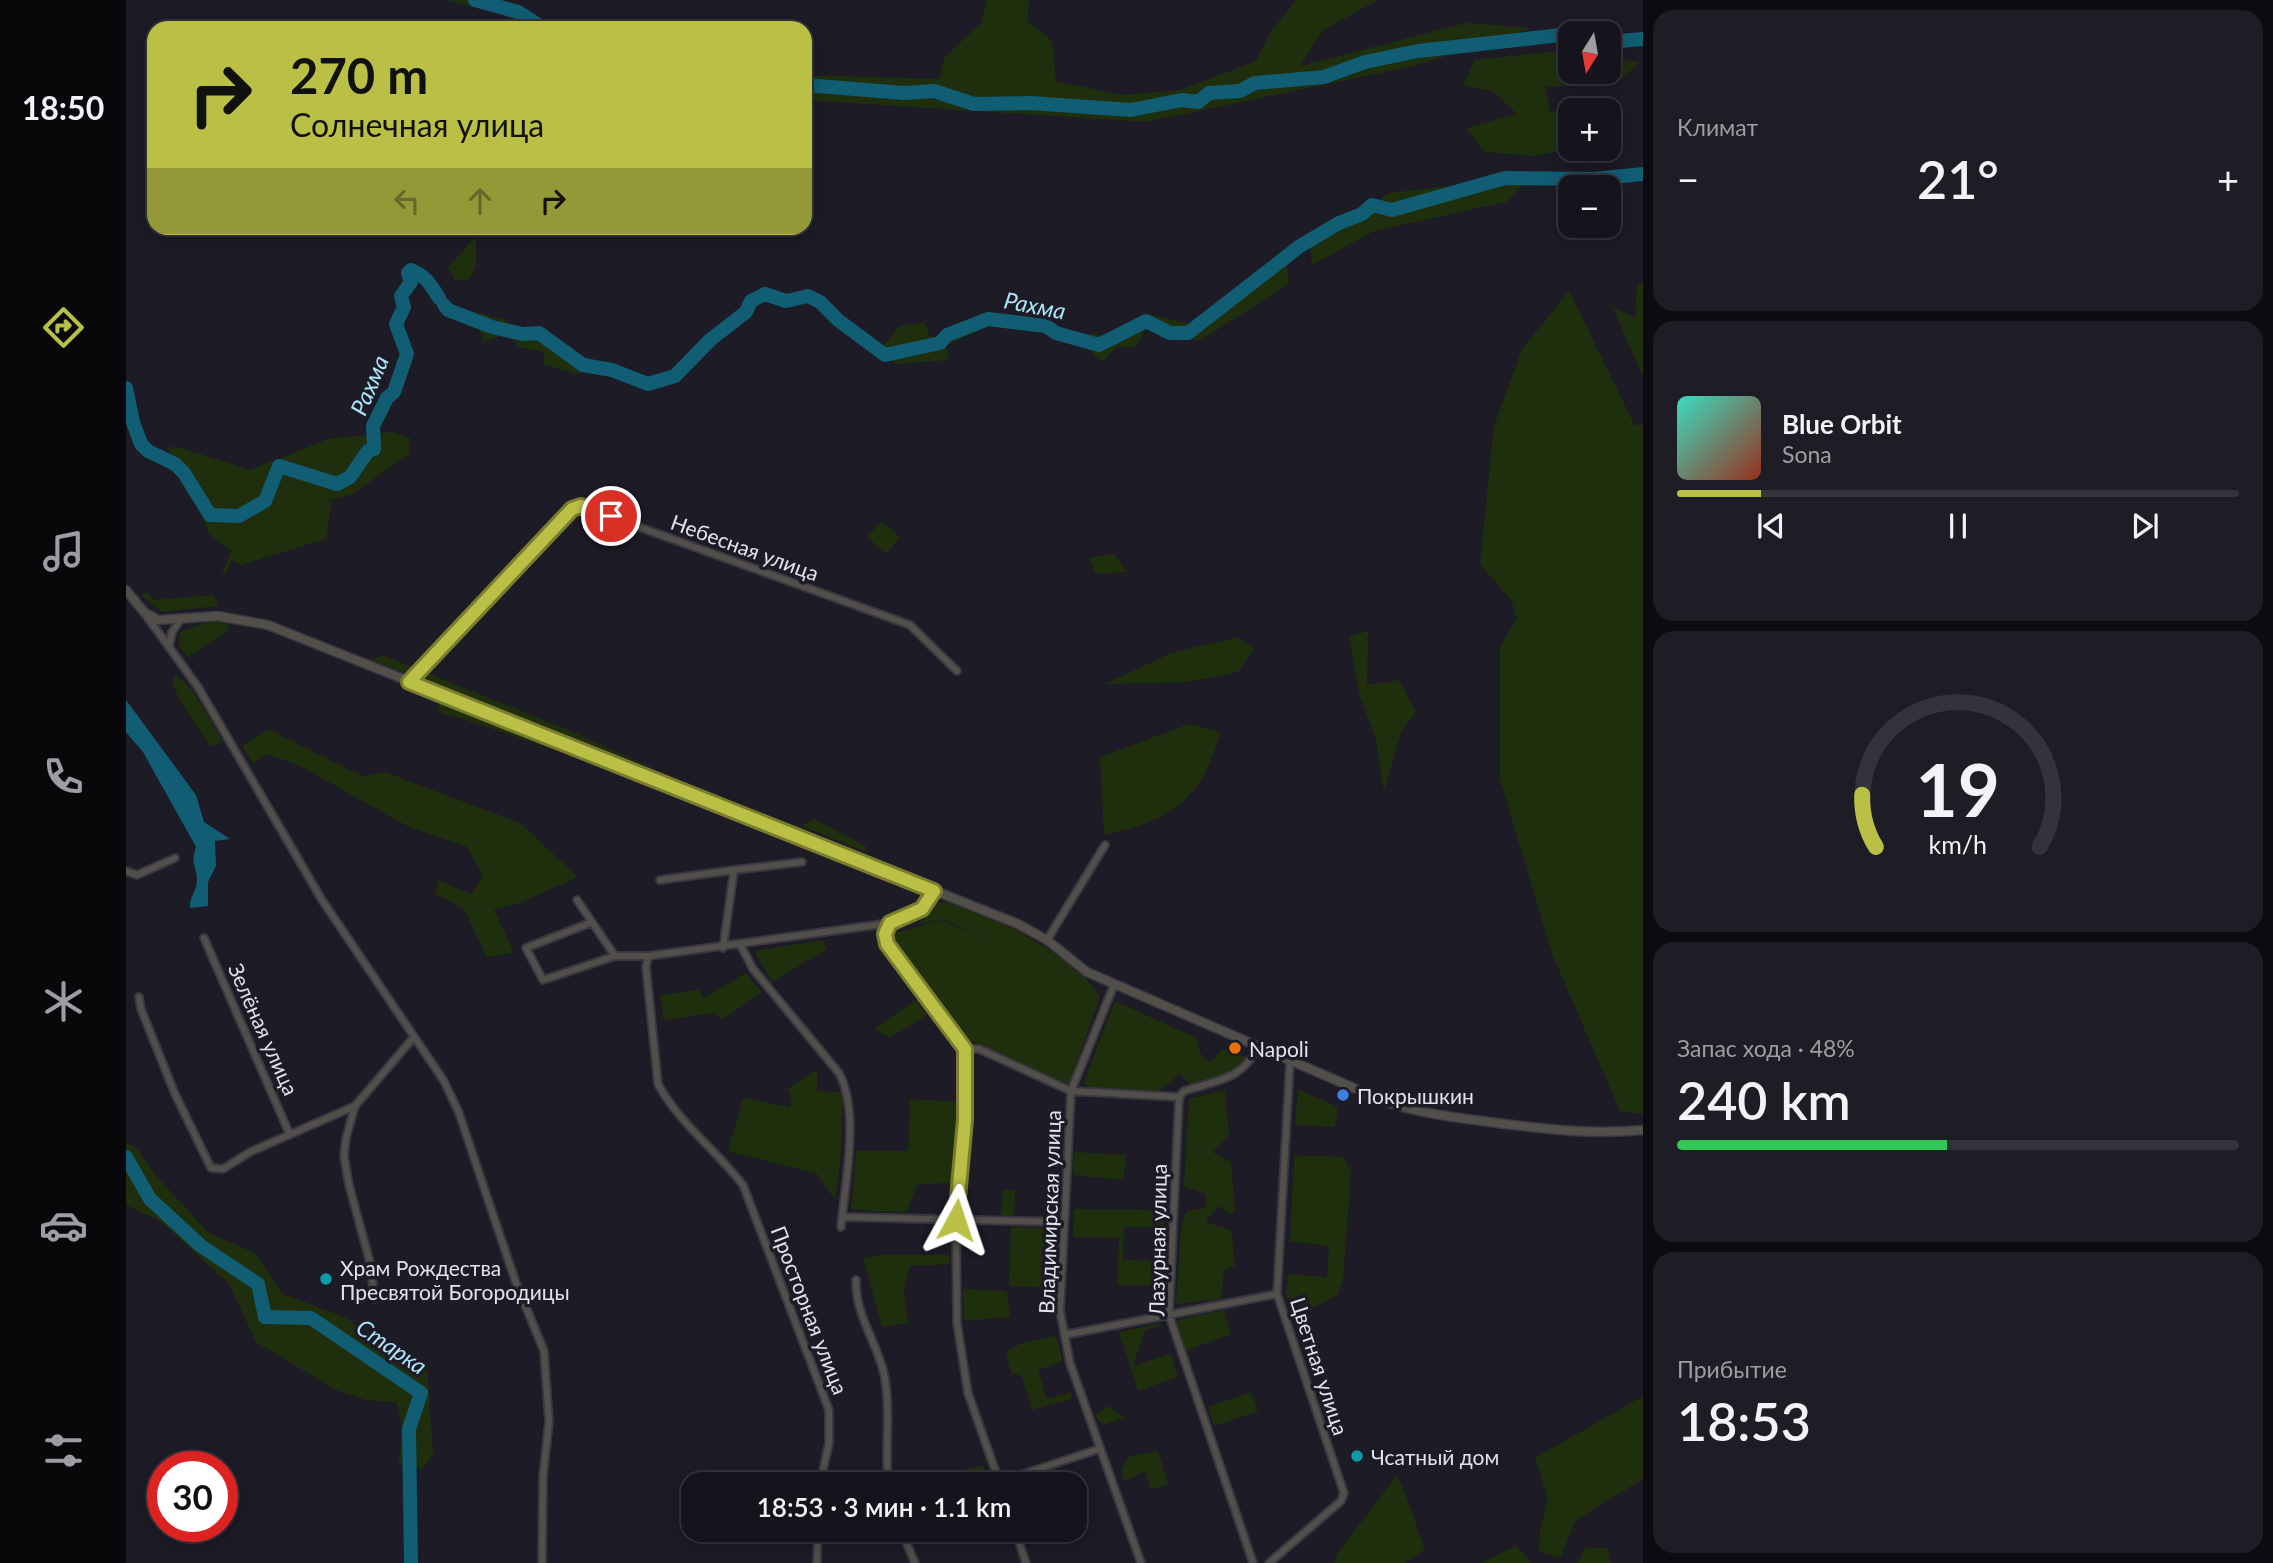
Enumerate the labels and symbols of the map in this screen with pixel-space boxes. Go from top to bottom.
north arrow [1558,21,1620,84]
water label: Рахма [1002,285,1068,325]
water label: Рахма [344,351,394,419]
pin [581,486,641,546]
street label: Небесная улица [668,509,822,585]
street label: Зелёная улица [224,959,304,1099]
place label: Napoli [1249,1036,1309,1061]
marker: Napoli [1227,1040,1243,1056]
place label: Покрышкин [1357,1083,1474,1108]
marker: Покрышкин [1335,1087,1351,1103]
street label: Владимирская улица [1033,1110,1065,1314]
street label: Лазурная улица [1143,1164,1171,1317]
position arrow [919,1183,993,1257]
street label: Просторная улица [766,1222,854,1398]
place label: Храм Рождества Пресвятой Богородицы [340,1255,570,1304]
marker: Храм Рождества Пресвятой Богородицы [318,1271,334,1287]
street label: Цветная улица [1286,1294,1354,1438]
water label: Старка [352,1312,432,1380]
place label: Чсатный дом [1371,1444,1499,1469]
marker: Чсатный дом [1349,1448,1365,1464]
speed limit sign: 30 [147,1451,238,1542]

